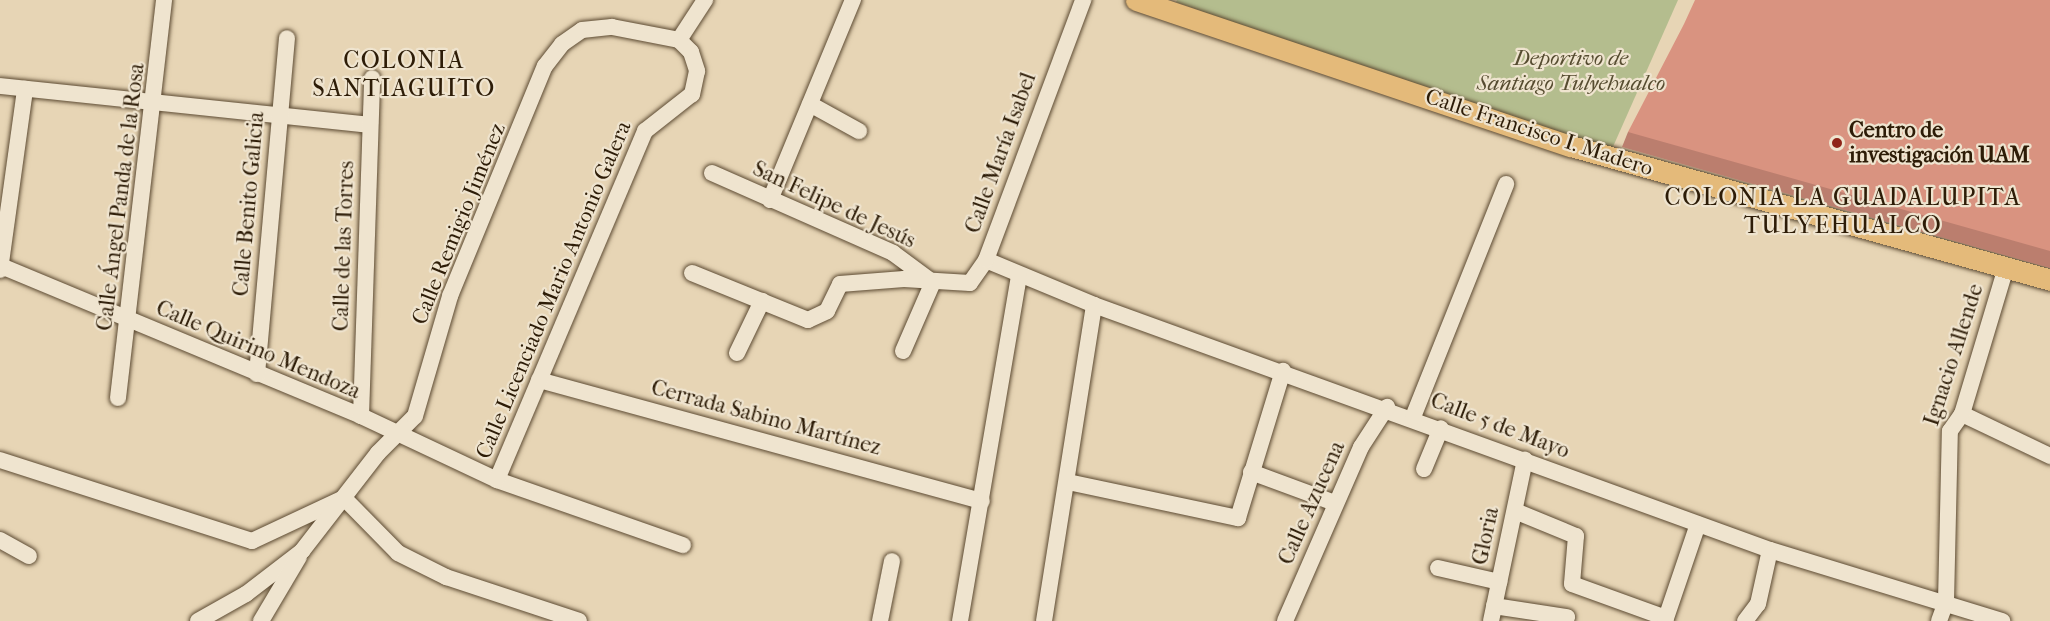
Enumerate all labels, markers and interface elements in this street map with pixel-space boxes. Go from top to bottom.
park label: Deportivo de Santiago Tulyehualco [1477,45,1665,96]
district label: COLONIA SANTIAGUITO [312,47,496,103]
street label: Calle Ángel Panda de la Rosa [91,62,151,332]
street label: Calle María Isabel [960,69,1042,237]
street label: Calle Francisco I. Madero [1422,84,1656,182]
street label: Calle Benito Galicia [228,111,270,297]
street label: Calle Licenciado Mario Antonio Galera [471,117,637,463]
place label: Centro de investigación UAM [1849,117,2030,168]
street label: Calle Remigio Jiménez [407,119,511,329]
marker: Centro de investigación UAM [1830,136,1844,150]
street label: San Felipe de Jesús [748,156,920,254]
street label: Calle de las Torres [328,160,360,332]
district label: COLONIA LA GUADALUPITA TULYEHUALCO [1665,184,2021,240]
street label: Ignacio Allende [1919,281,1989,429]
street label: Calle Quirino Mendoza [152,295,364,405]
street label: Cerrada Sabino Martínez [648,375,884,461]
street label: Calle 5 de Mayo [1427,387,1573,465]
street label: Calle Azucena [1273,437,1351,569]
street label: Gloria [1467,505,1505,567]

